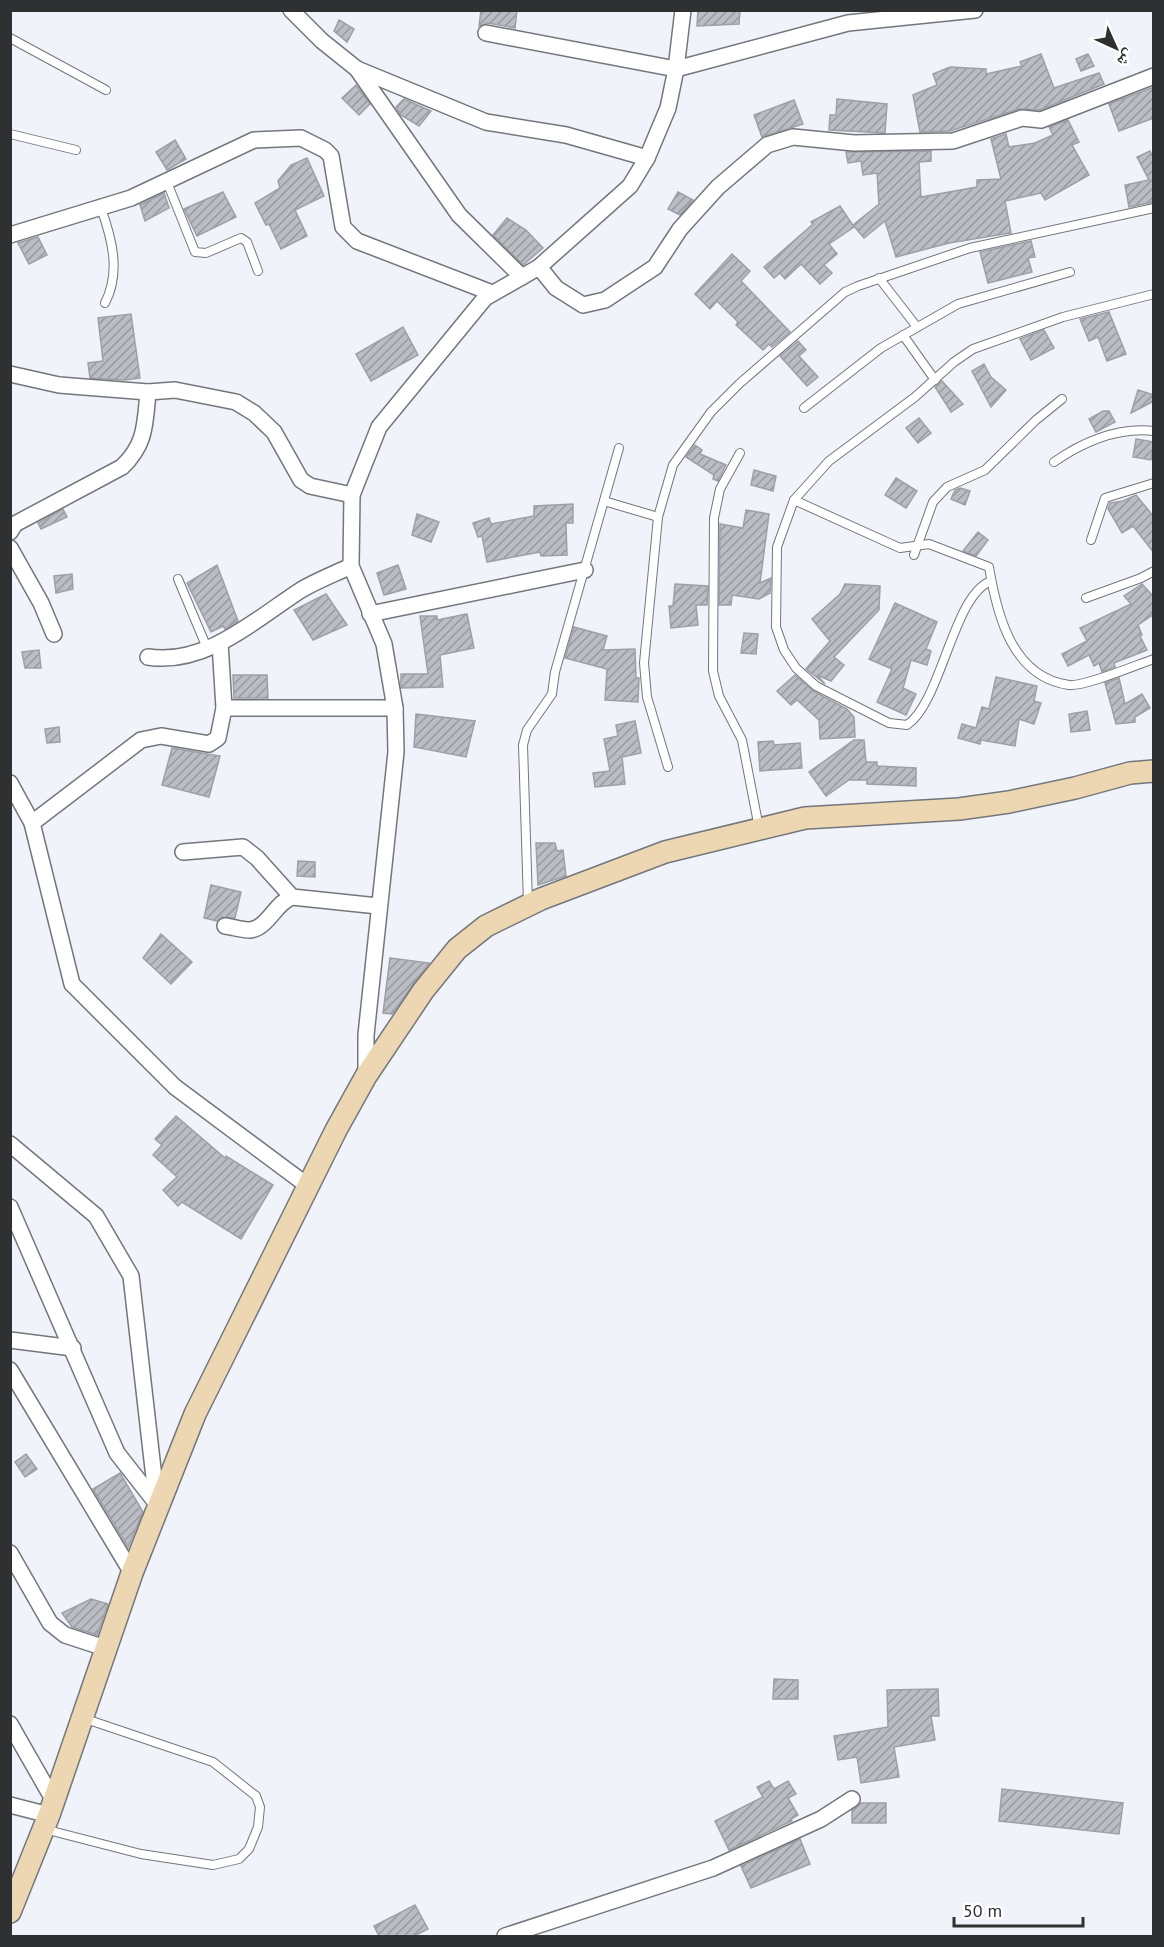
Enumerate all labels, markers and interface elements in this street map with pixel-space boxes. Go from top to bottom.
north arrow [1086,18,1146,78]
text: ش [1114,46,1140,72]
scale bar [954,1890,1083,1928]
text: 50 m [963,1899,1002,1922]

